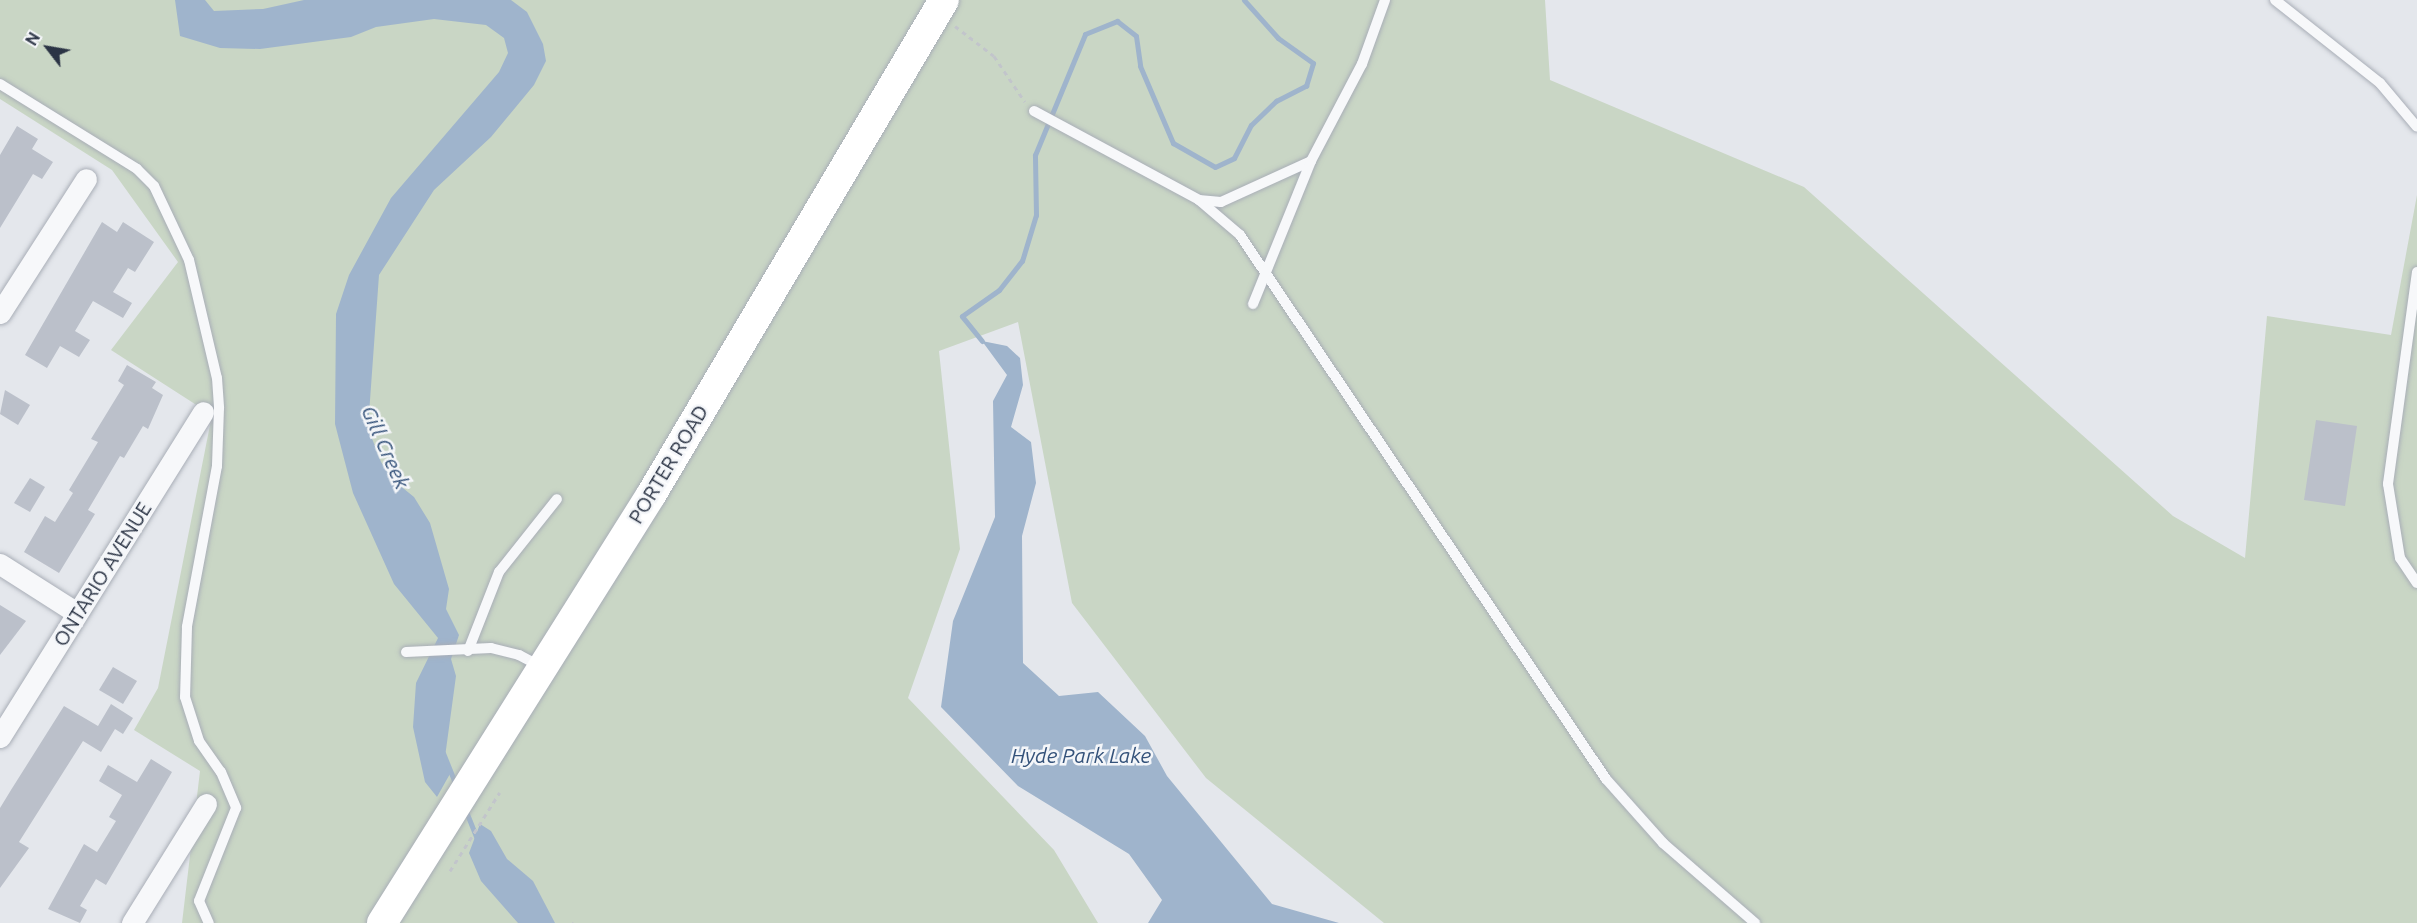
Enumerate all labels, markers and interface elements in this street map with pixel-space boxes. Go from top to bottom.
north arrow [18,18,78,78]
text: N [22,29,43,48]
street label: PORTER ROAD [623,400,713,528]
water label: Gill Creek [356,401,416,493]
street label: ONTARIO AVENUE [48,497,156,651]
water label: Hyde Park Lake [1011,742,1151,768]

